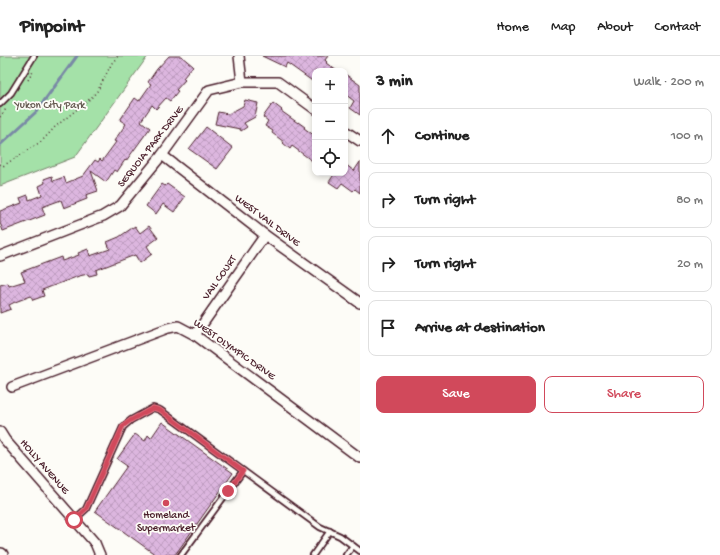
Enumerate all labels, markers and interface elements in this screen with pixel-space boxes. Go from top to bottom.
text: Pinpoint [20,16,84,39]
text: Home [497,19,529,36]
text: Map [551,19,575,36]
text: About [597,19,633,36]
text: Contact [655,19,700,36]
map controls [312,68,348,176]
button: + [312,68,348,104]
text: 3 min [376,72,413,92]
text: Walk · 200 m [633,75,704,90]
park label: Yukon City Park [14,100,86,112]
street label: SEQUOIA PARK DRIVE [116,103,187,190]
button: − [312,104,348,140]
icon: ahead [377,125,399,147]
text: Continue [415,127,469,145]
text: 100 m [671,129,703,144]
button: locate [312,140,348,176]
icon: right [377,189,399,211]
text: Turn right [415,191,475,209]
street label: WEST VAIL DRIVE [232,193,303,250]
text: 80 m [676,193,703,208]
street label: VAIL COURT [200,253,240,303]
icon: right [377,253,399,275]
text: Turn right [415,255,475,273]
text: 20 m [677,257,703,272]
street label: WEST OLYMPIC DRIVE [191,317,278,383]
icon: arrive [377,317,399,339]
text: Arrive at destination [415,319,545,337]
button: Save [376,376,536,413]
button: Share [544,376,704,413]
street label: HOLLY AVENUE [17,437,72,498]
route end [219,482,237,500]
marker: Homeland Supermarket [161,498,171,508]
place label: Homeland Supermarket [137,510,197,535]
route start [65,511,83,529]

